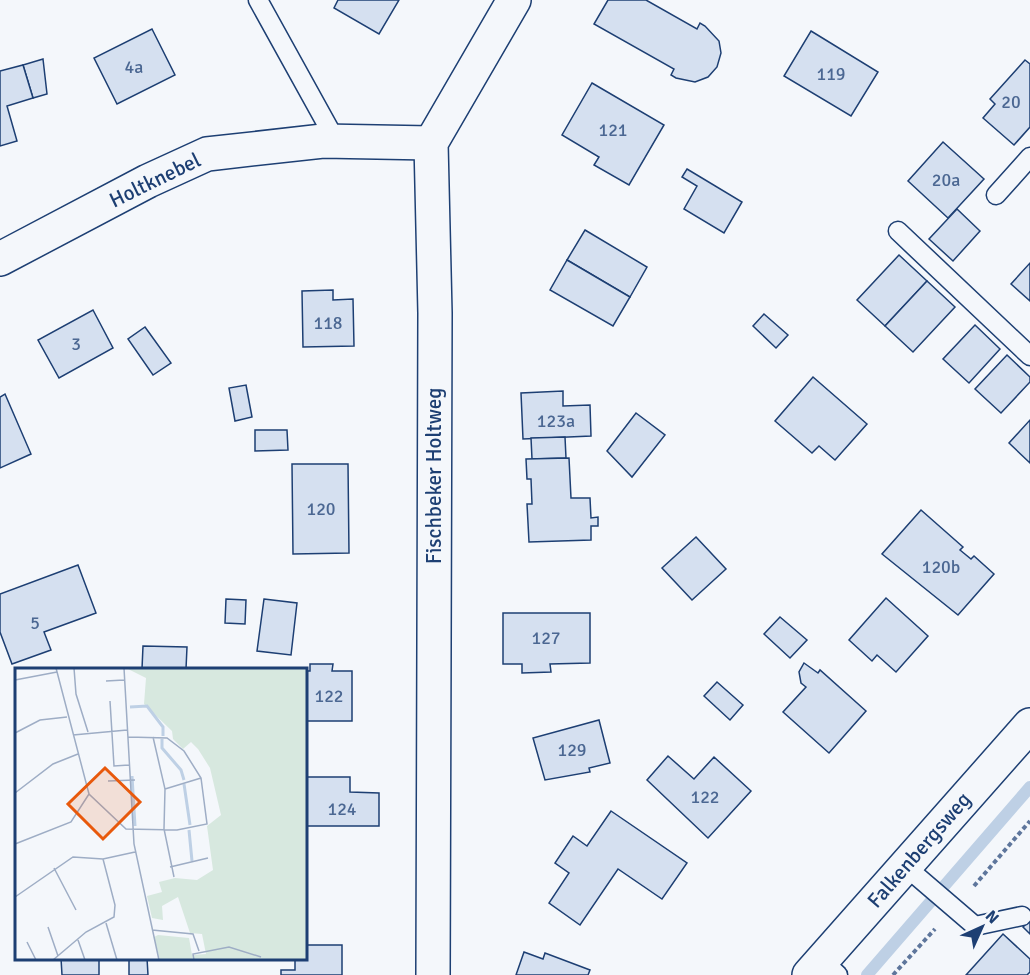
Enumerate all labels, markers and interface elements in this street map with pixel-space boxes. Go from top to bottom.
house number: 4a [125,56,143,78]
house number: 119 [816,63,846,85]
house number: 20 [1001,91,1021,113]
house number: 121 [598,119,628,141]
street label: Holtknebel [105,147,205,213]
house number: 20a [932,169,960,191]
house number: 118 [313,312,343,334]
house number: 3 [71,333,81,355]
street label: Fischbeker Holtweg [421,388,447,564]
house number: 123a [537,410,575,432]
house number: 120 [306,498,336,520]
house number: 120b [922,556,960,578]
house number: 5 [30,612,40,634]
house number: 127 [531,627,561,649]
inset map [15,668,308,960]
house number: 122 [314,685,344,707]
house number: 129 [557,739,587,761]
house number: 122 [690,786,720,808]
street label: Falkenbergsweg [862,787,976,913]
house number: 124 [327,798,357,820]
north arrow [952,897,1012,957]
text: N [981,906,1003,928]

